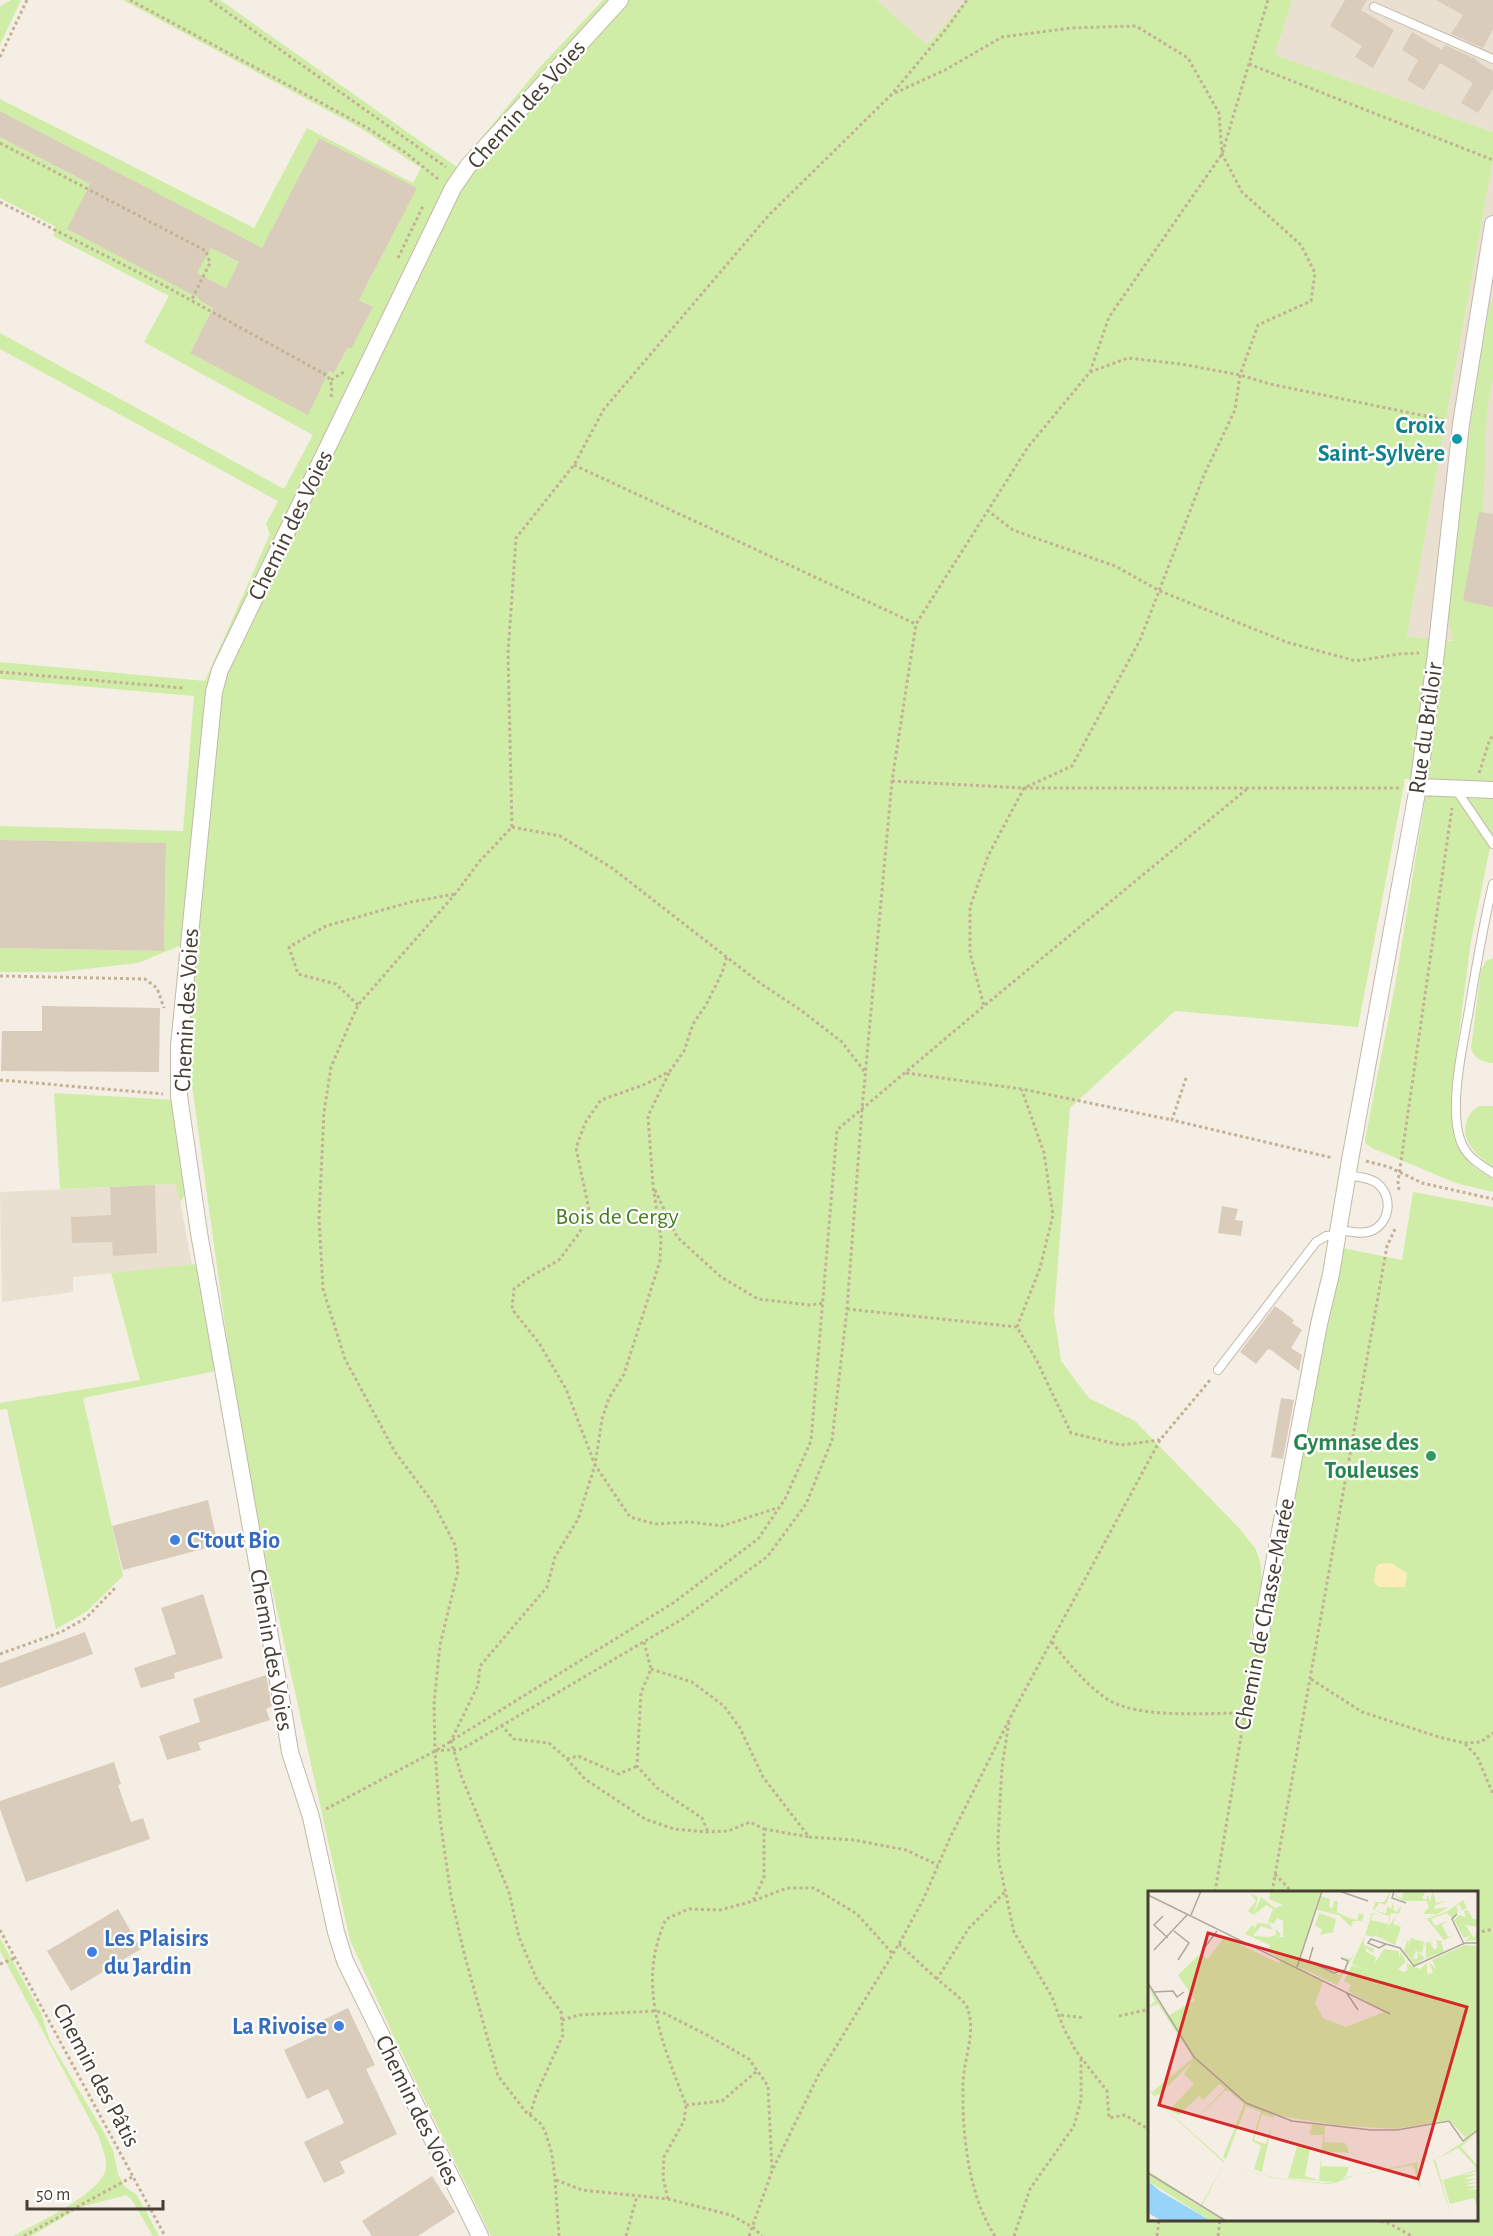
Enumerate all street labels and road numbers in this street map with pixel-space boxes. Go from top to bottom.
street label: Chemin des Voies [463,36,590,174]
street label: Chemin des Voies [244,447,338,604]
street label: Rue du Brûloir [1405,661,1447,795]
street label: Chemin des Voies [171,928,203,1092]
street label: Chemin de Chasse-Marée [1231,1496,1299,1732]
street label: Chemin des Voies [245,1567,297,1733]
street label: Chemin des Pâtis [48,2000,144,2151]
street label: Chemin des Voies [370,2032,464,2189]

